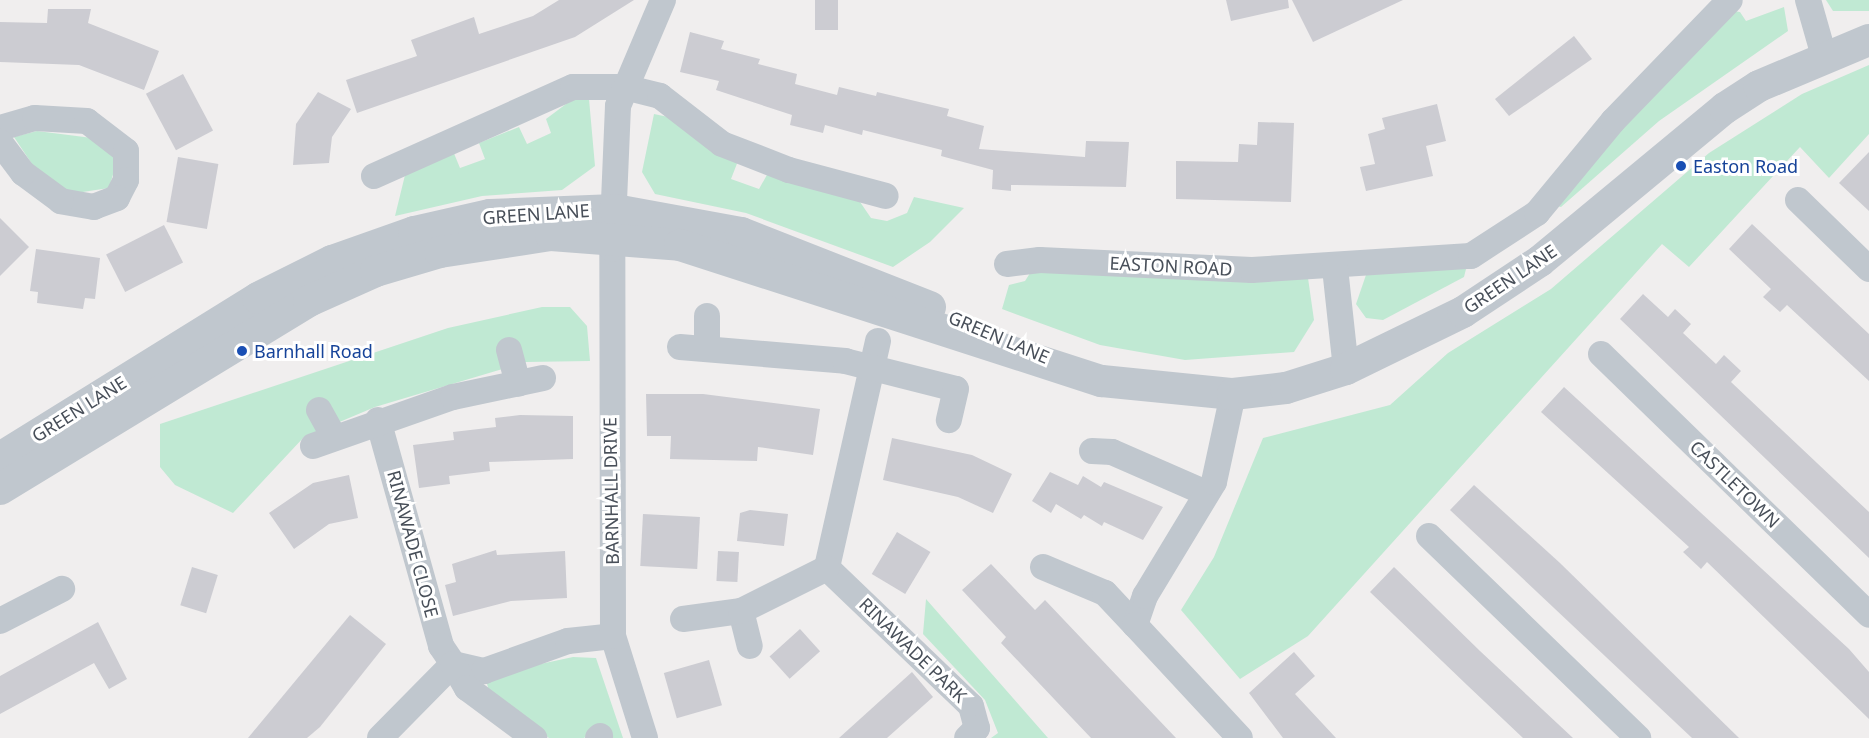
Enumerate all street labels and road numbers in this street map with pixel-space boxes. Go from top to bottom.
street label: GREEN LANE [482,199,590,229]
street label: GREEN LANE [1459,240,1561,318]
street label: EASTON ROAD [1109,252,1233,280]
street label: GREEN LANE [945,306,1053,368]
street label: GREEN LANE [28,371,130,447]
street label: BARNHALL DRIVE [599,417,623,565]
street label: CASTLETOWN [1686,436,1784,532]
street label: RINAWADE CLOSE [383,468,443,620]
street label: RINAWADE PARK [855,593,971,707]

